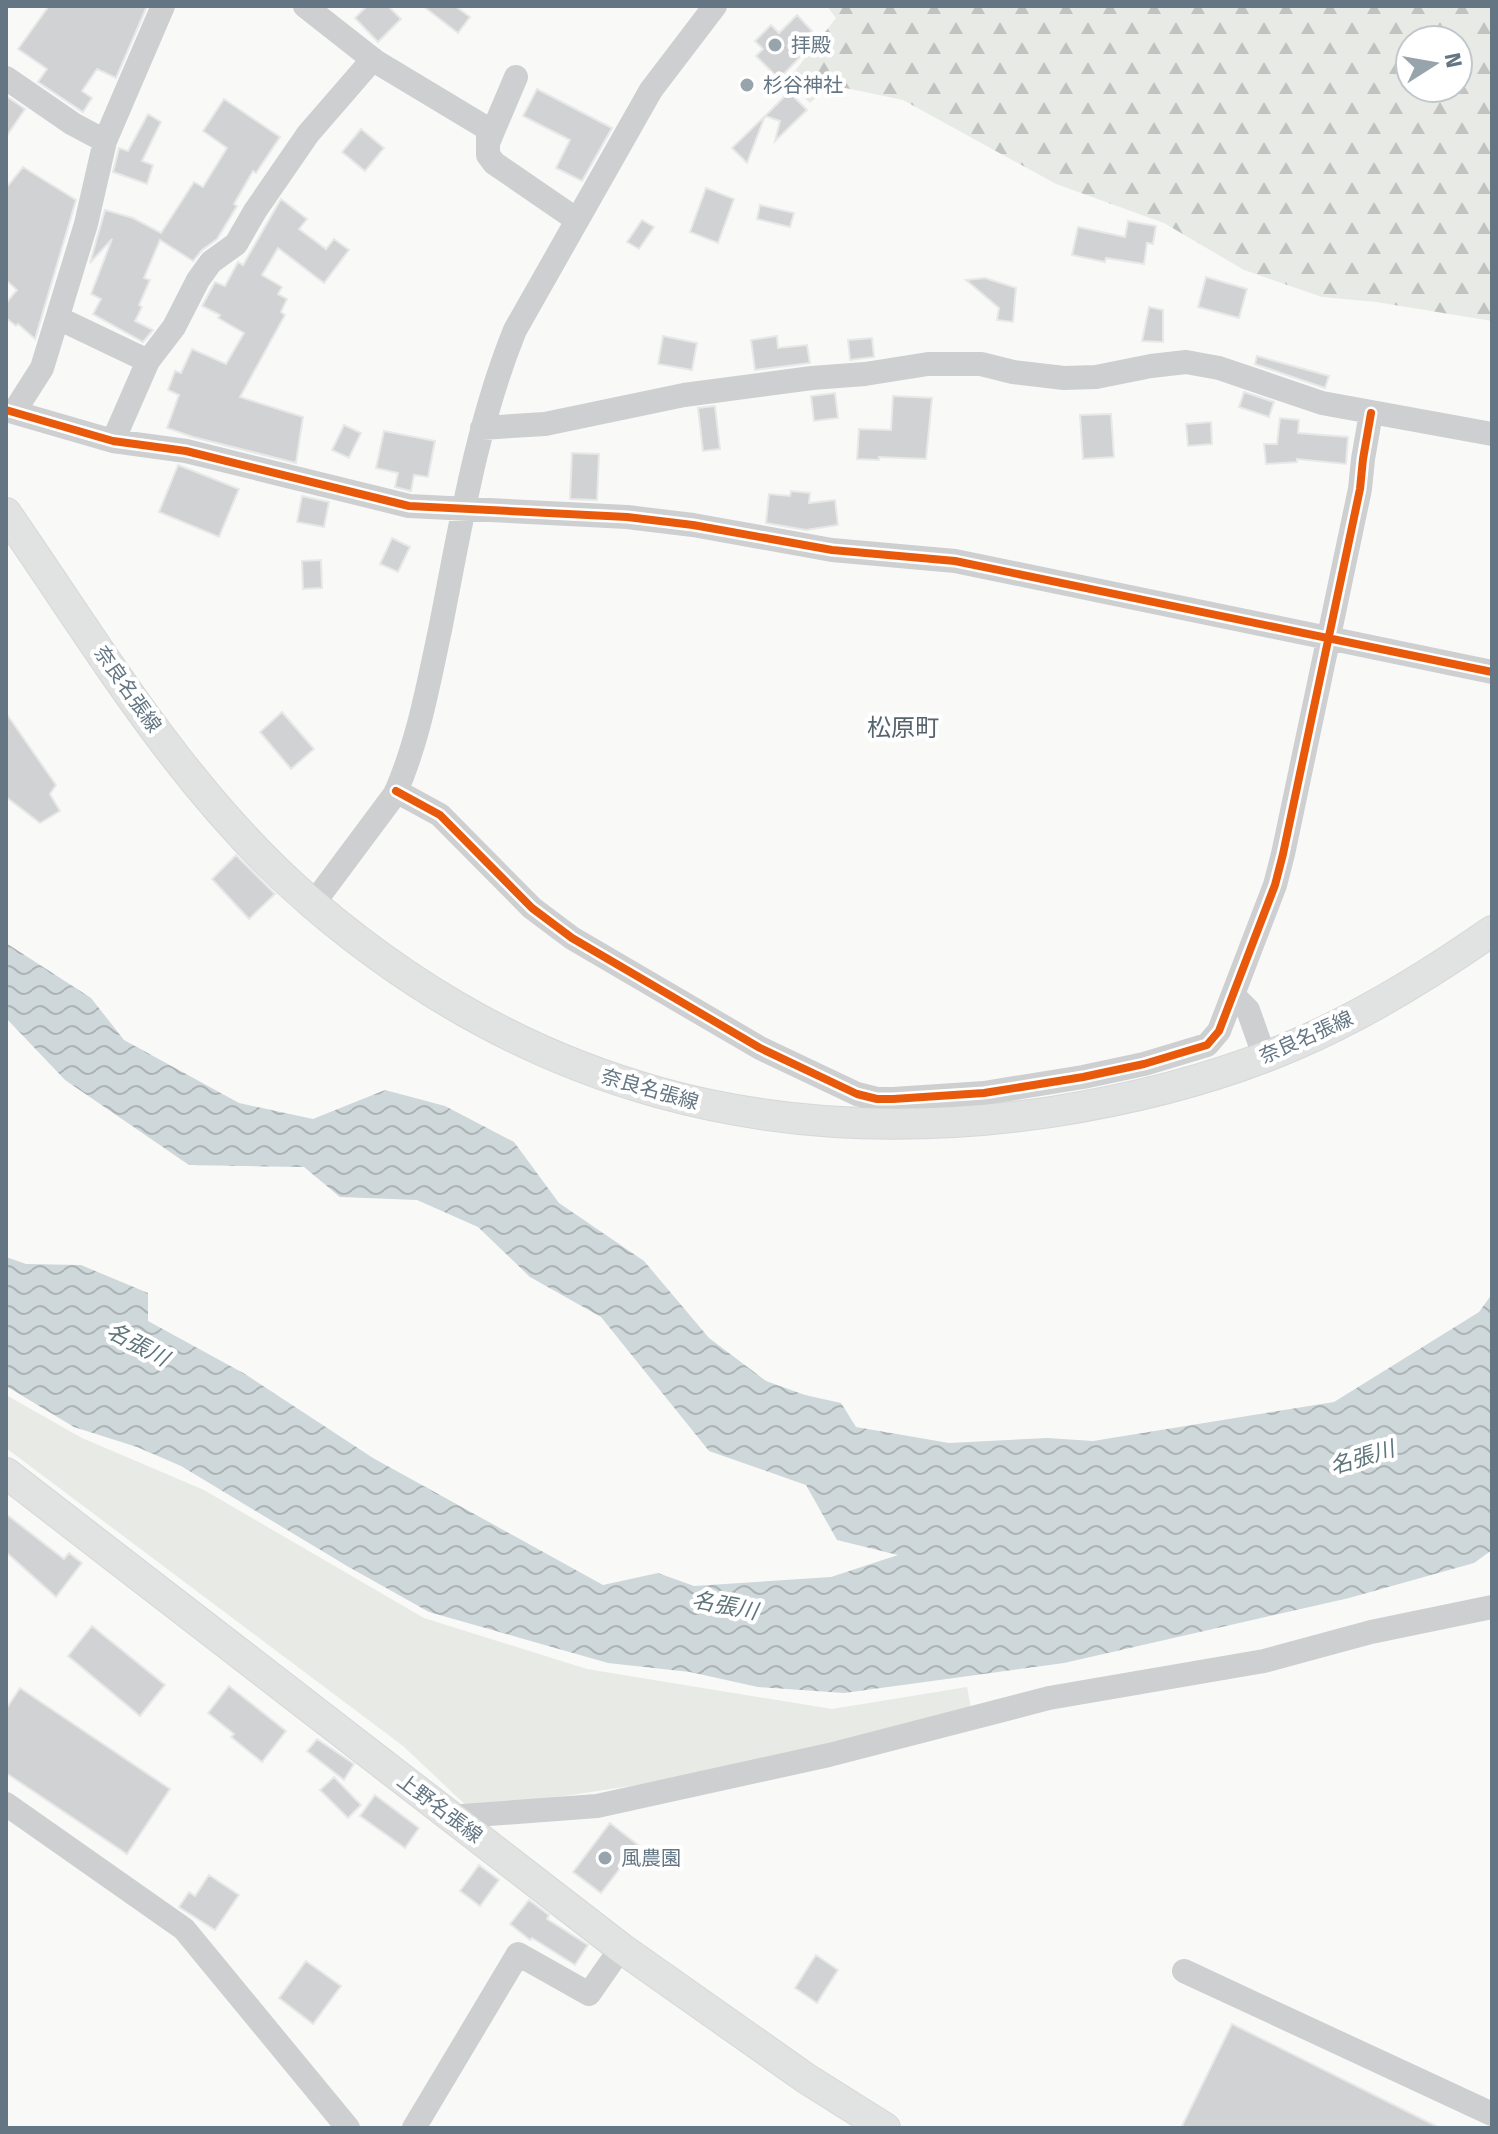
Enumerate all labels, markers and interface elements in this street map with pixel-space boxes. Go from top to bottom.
north arrow [1394,24,1474,104]
place label: 拝殿 [791,33,831,57]
marker: 拝殿 [766,36,784,54]
text: N [1438,51,1468,70]
place label: 杉谷神社 [763,73,843,97]
marker: 杉谷神社 [738,76,756,94]
street label: 奈良名張線 [89,641,167,737]
district label: 松原町 [867,714,939,742]
street label: 奈良名張線 [1255,1006,1357,1068]
street label: 奈良名張線 [599,1064,701,1114]
water label: 名張川 [102,1317,175,1373]
water label: 名張川 [1327,1434,1400,1480]
water label: 名張川 [690,1586,762,1625]
street label: 上野名張線 [393,1768,487,1848]
place label: 風農園 [621,1846,681,1870]
marker: 風農園 [596,1849,614,1867]

